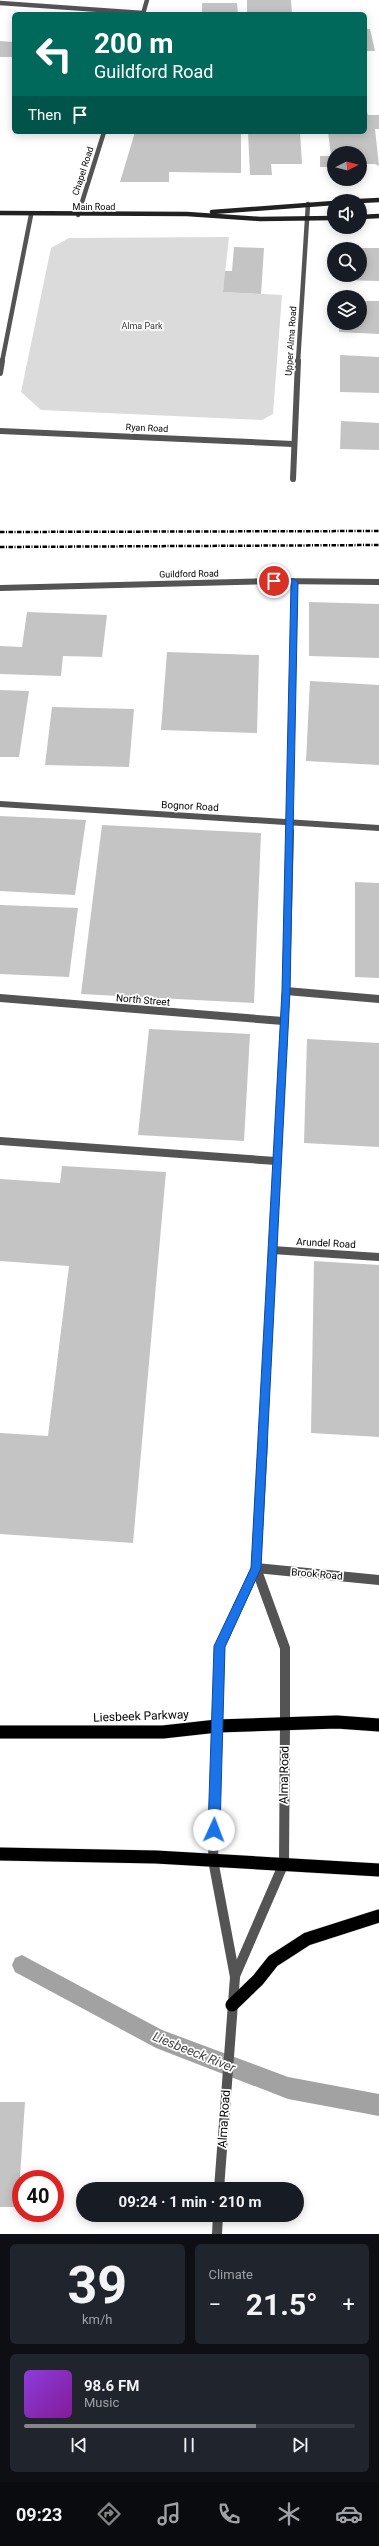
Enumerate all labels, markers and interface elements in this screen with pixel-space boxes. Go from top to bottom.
text: 200 m [94,27,173,60]
icon: left [28,28,80,80]
text: Guildford Road [94,61,213,82]
icon: arrive [69,104,91,126]
text: Then [28,106,61,124]
street label: Chapel Road [70,145,96,197]
north arrow [327,146,367,186]
map controls [327,146,367,330]
button: sound [327,194,367,234]
street label: Main Road [73,202,115,212]
button: search [327,242,367,282]
button: layers [327,290,367,330]
street label: Upper Alma Road [284,306,298,376]
park label: Alma Park [121,321,163,331]
street label: Ryan Road [126,422,168,434]
pin [257,564,291,598]
street label: Guildford Road [159,568,219,580]
icon: arrive [263,570,285,592]
street label: Bognor Road [161,799,219,813]
street label: North Street [116,992,170,1008]
street label: Arundel Road [296,1236,356,1250]
street label: Brook Road [291,1566,343,1582]
street label: Liesbeek Parkway [93,1707,189,1725]
street label: Alma Road [276,1746,292,1804]
position arrow [193,1809,235,1851]
water label: Liesbeeck River [151,2029,238,2076]
street label: Alma Road [215,2089,233,2149]
speed limit sign: 40 [12,2170,64,2222]
text: 09:24 · 1 min · 210 m [119,2193,261,2211]
text: 39 [67,2255,127,2316]
text: Climate [209,2267,253,2282]
text: 21.5° [246,2287,318,2322]
text: − [209,2292,221,2317]
text: + [343,2292,355,2317]
text: km/h [82,2312,113,2327]
text: 98.6 FM [84,2377,139,2395]
text: Music [84,2395,119,2410]
icon: previous [68,2434,90,2456]
icon: pause [178,2434,200,2456]
icon: next [289,2434,311,2456]
icon: directions [95,2500,123,2528]
icon: music [155,2500,183,2528]
icon: phone [215,2500,243,2528]
icon: climate [275,2500,303,2528]
icon: car [335,2500,363,2528]
text: 09:23 [16,2504,62,2525]

